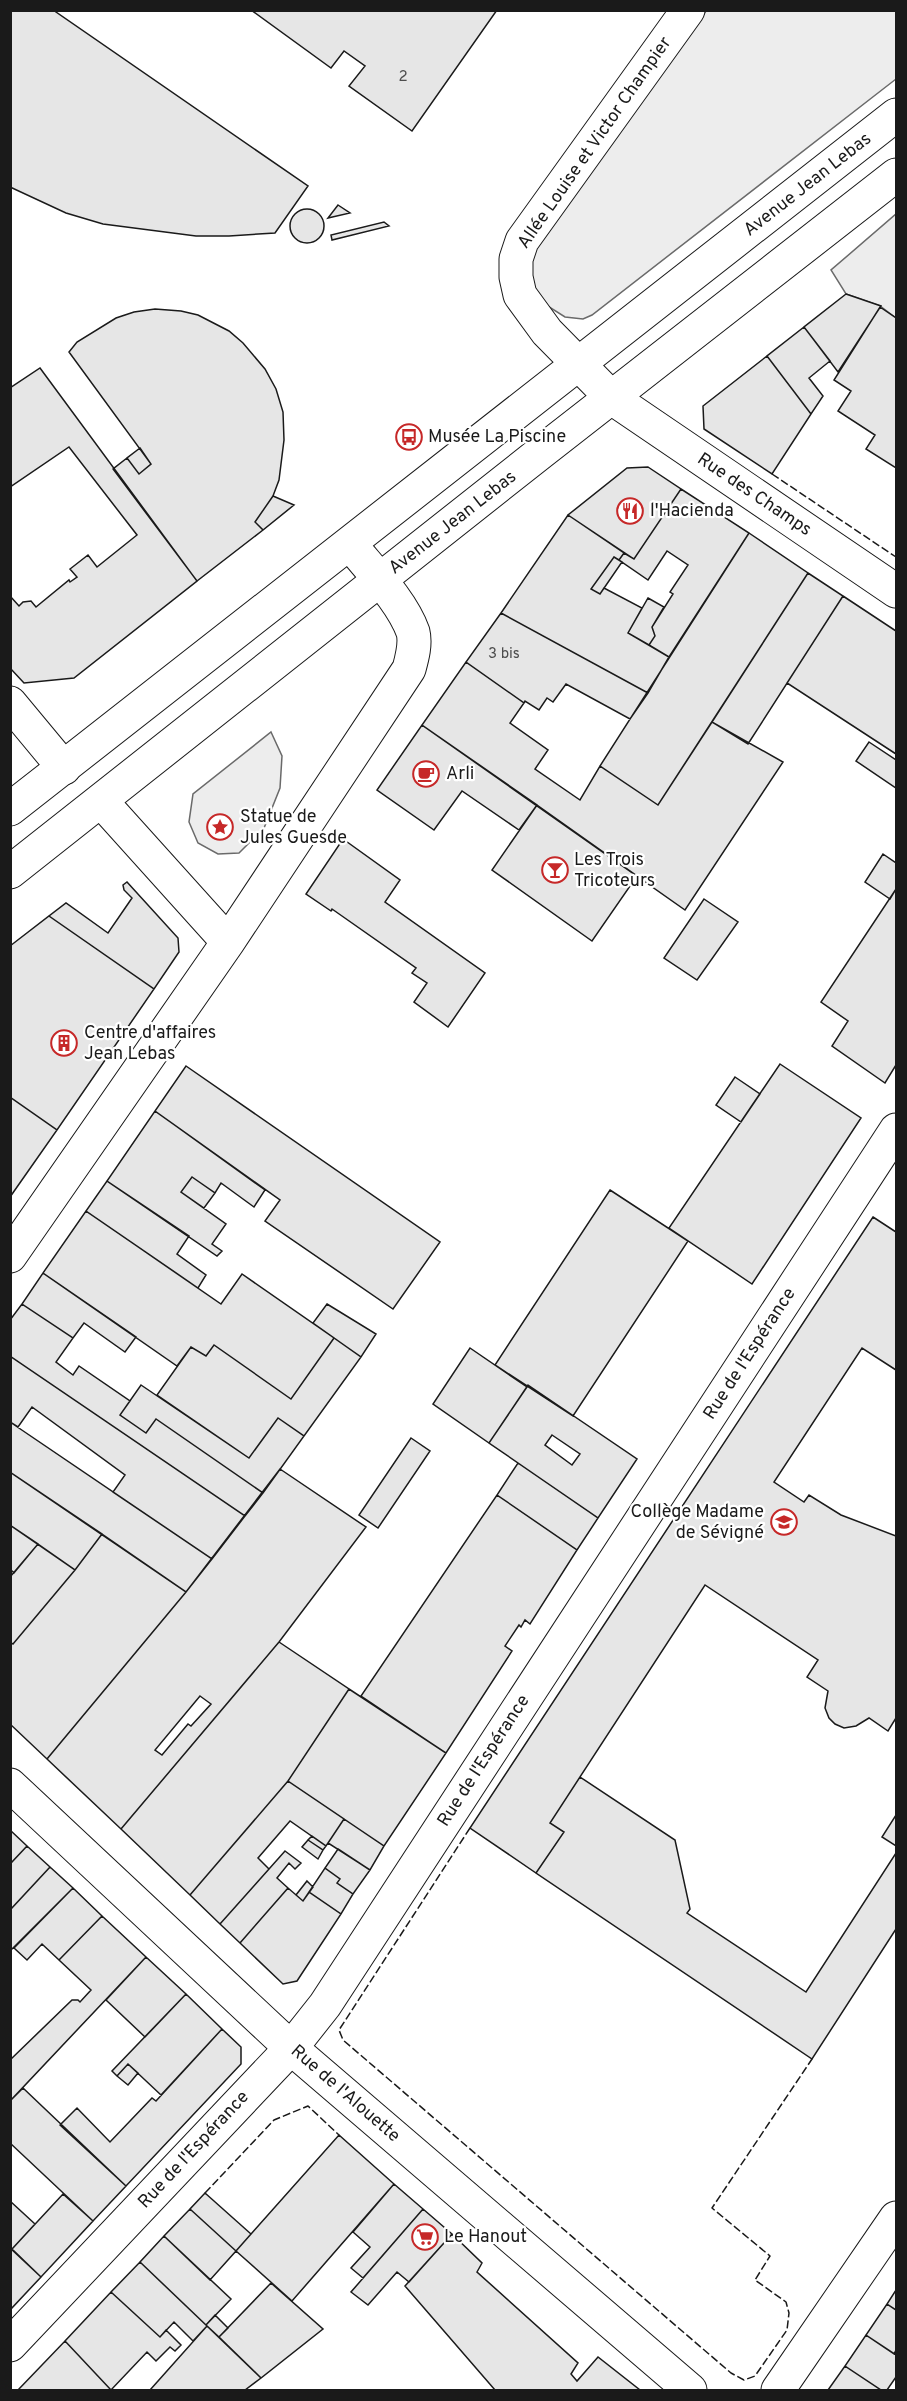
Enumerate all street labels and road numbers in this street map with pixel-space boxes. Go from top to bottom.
street label: Allée Louise et Victor Champier [513,33,677,253]
street label: Avenue Jean Lebas [739,128,877,242]
street label: Rue des Champs [692,448,816,542]
street label: Avenue Jean Lebas [384,466,522,580]
street label: Rue de l'Espérance [699,1284,801,1424]
street label: Rue de l'Espérance [433,1691,535,1831]
street label: Rue de l'Alouette [286,2040,404,2148]
street label: Rue de l'Espérance [133,2086,255,2214]

